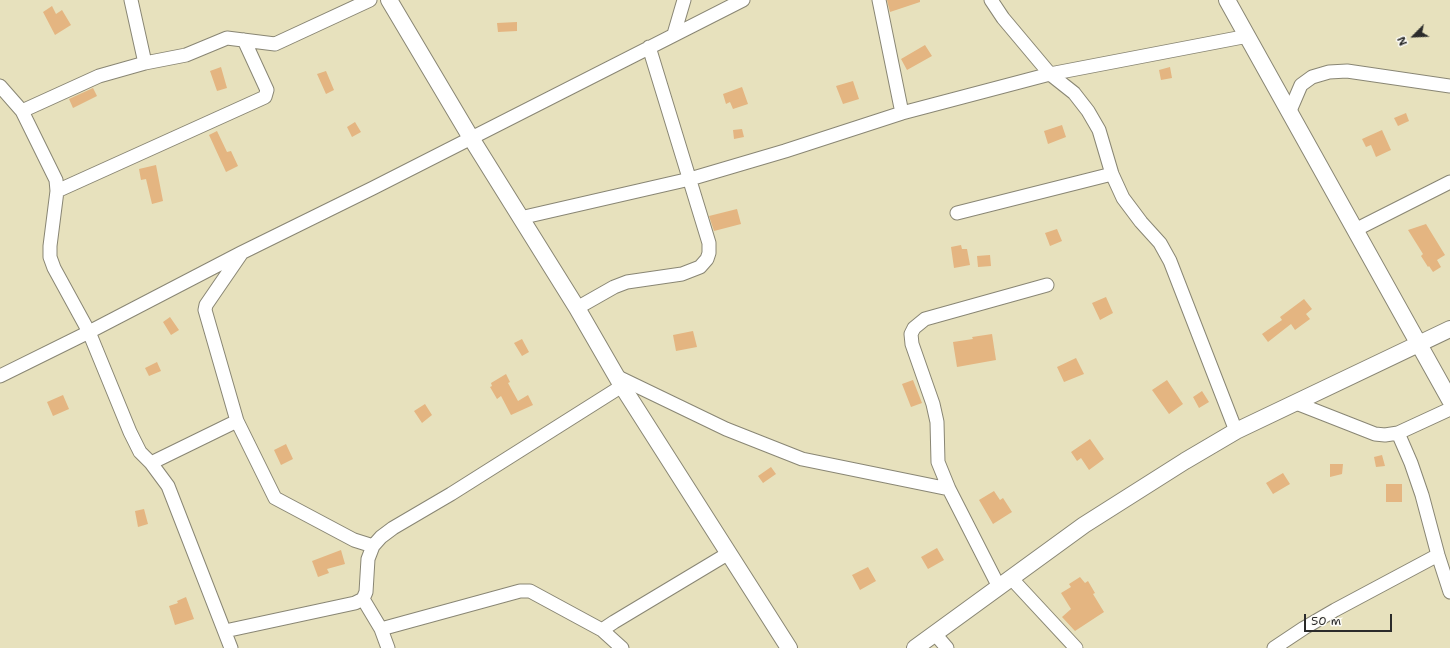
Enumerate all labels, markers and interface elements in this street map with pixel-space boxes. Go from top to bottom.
north arrow [1394,16,1434,56]
text: N [1394,34,1411,48]
scale bar [1306,606,1394,632]
text: 50 m [1311,613,1341,629]

